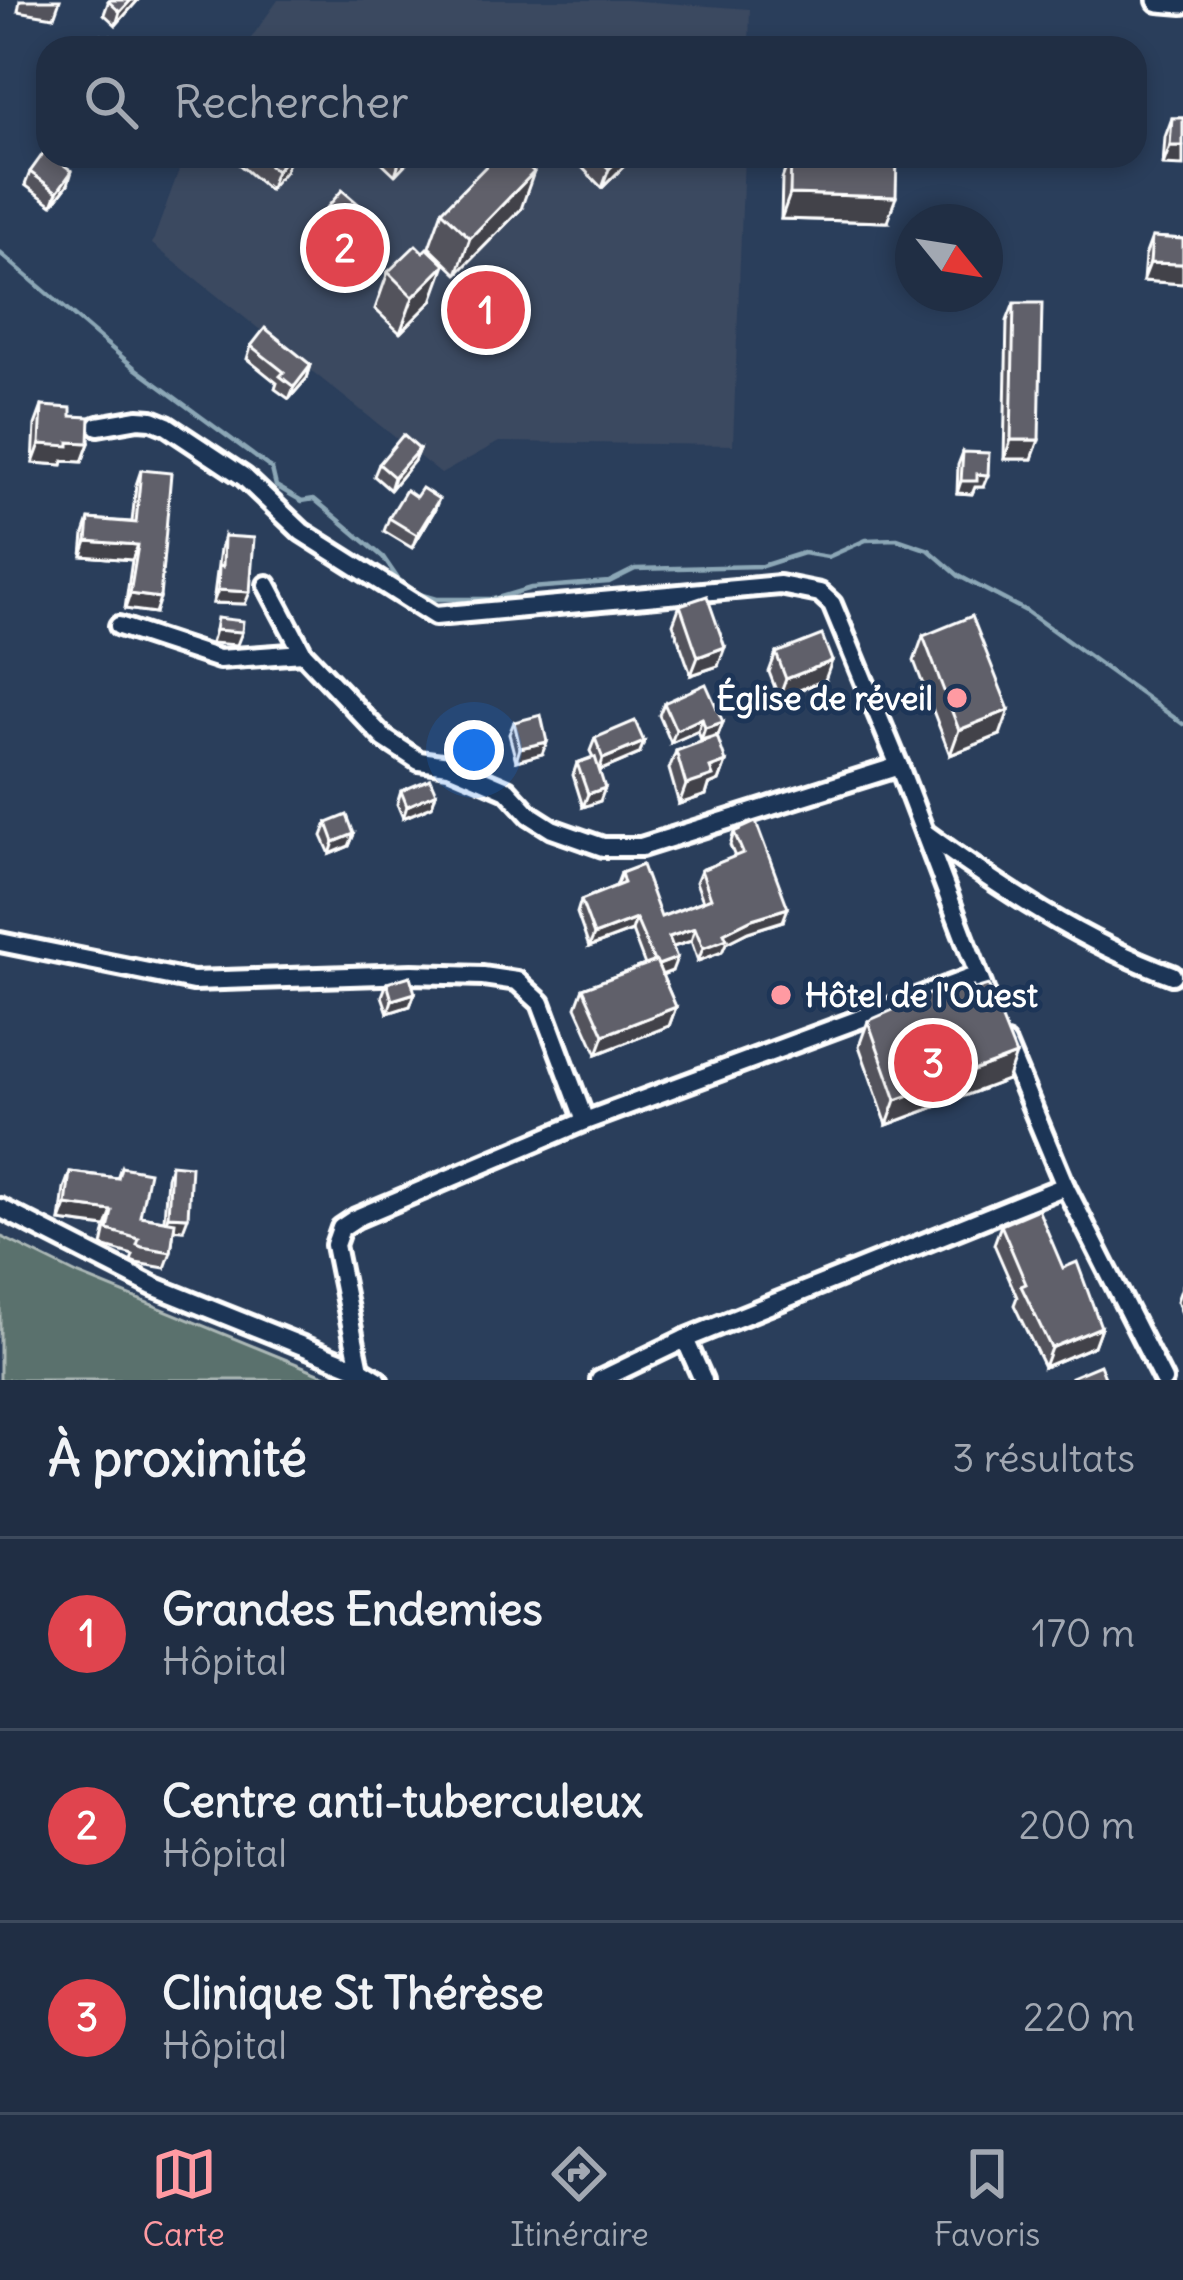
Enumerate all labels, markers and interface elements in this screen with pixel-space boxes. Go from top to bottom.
search box [36,36,1147,168]
icon: search [78,69,144,135]
text: Rechercher [174,74,409,130]
pin: 2 [306,203,384,293]
north arrow [895,204,1003,312]
pin: 1 [447,265,525,355]
place label: Église de réveil [717,677,933,719]
marker: Église de réveil [944,685,970,711]
your location [444,720,504,780]
place label: Hôtel de l'Ouest [805,974,1038,1016]
marker: Hôtel de l'Ouest [768,982,794,1008]
pin: 3 [894,1018,972,1108]
text: À proximité [48,1426,307,1490]
text: 3 résultats [952,1434,1135,1483]
text: Grandes Endemies [162,1581,543,1637]
text: 1 [79,1609,95,1658]
text: 170 m [1031,1609,1135,1658]
text: Hôpital [162,1637,287,1686]
text: Centre anti-tuberculeux [162,1773,643,1829]
text: 2 [76,1801,98,1850]
text: 200 m [1019,1801,1135,1850]
text: Hôpital [162,1829,287,1878]
text: Clinique St Thérèse [162,1965,544,2021]
text: 3 [76,1993,98,2042]
text: 220 m [1023,1993,1135,2042]
text: Hôpital [162,2021,287,2070]
tab: Carte [143,2141,225,2255]
tab: Itinéraire [510,2141,649,2255]
tab: Favoris [934,2141,1040,2255]

